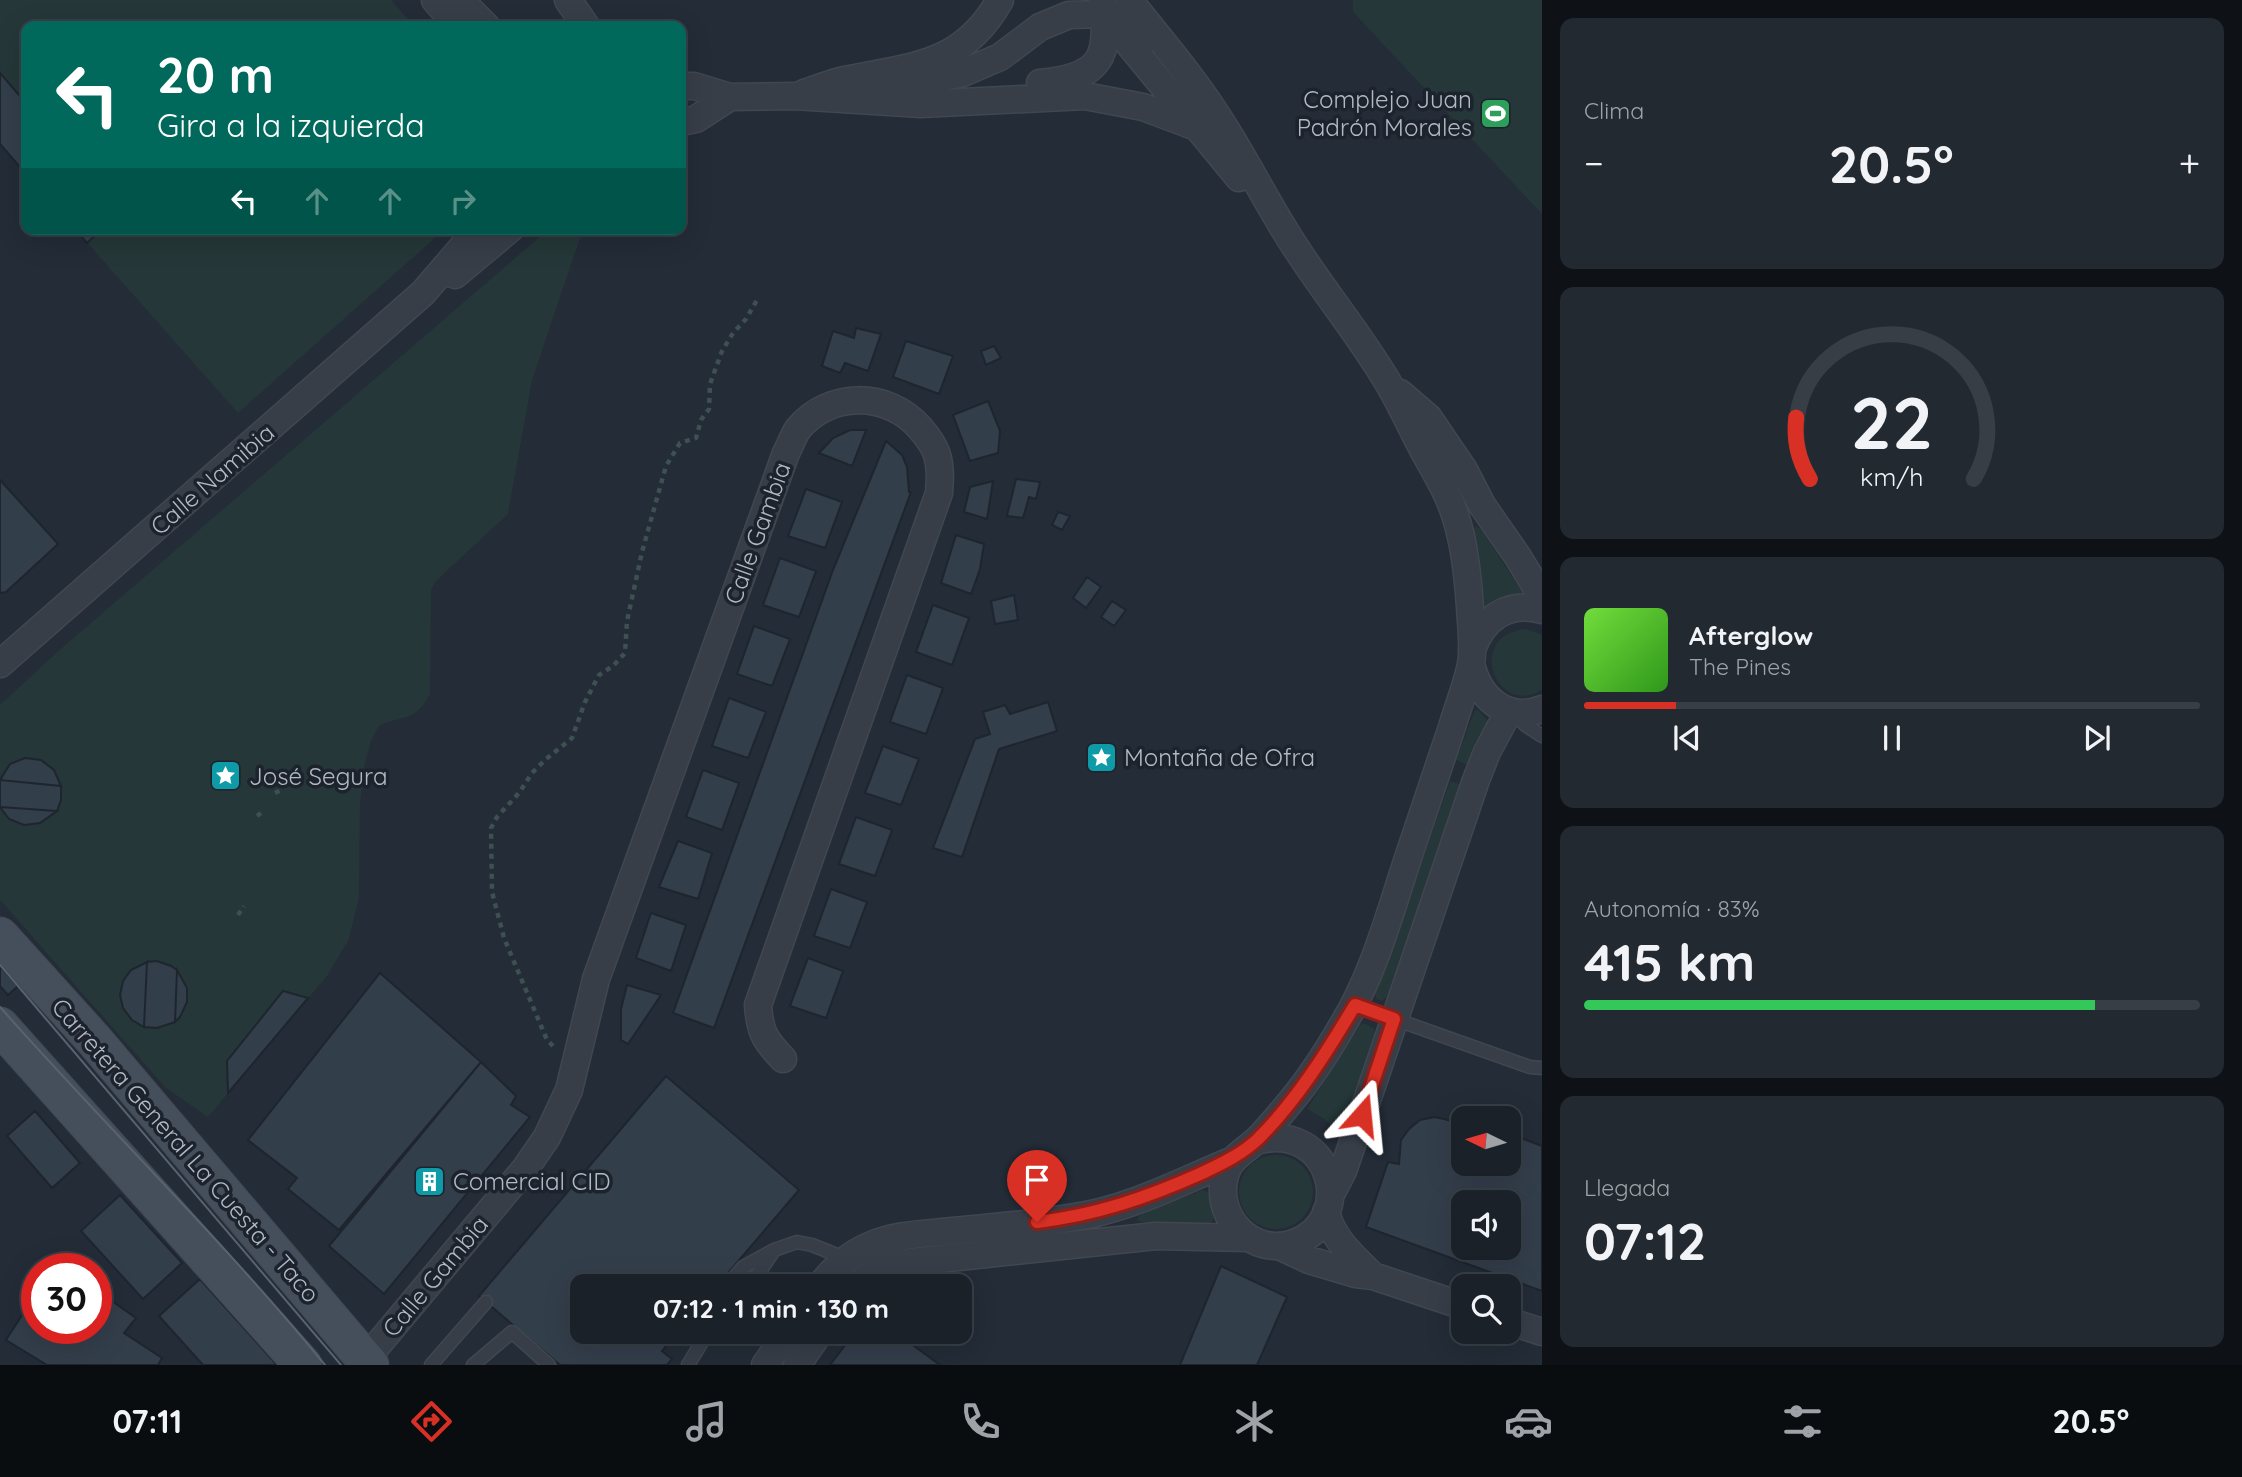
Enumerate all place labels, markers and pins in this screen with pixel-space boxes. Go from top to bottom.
place label: Complejo Juan Padrón Morales [1297,84,1472,142]
sports icon: Complejo Juan Padrón Morales [1478,96,1512,130]
place icon: Montaña de Ofra [1084,740,1118,774]
place label: Montaña de Ofra [1124,742,1315,772]
place icon: José Segura [209,759,243,793]
place label: José Segura [249,761,387,791]
pin [1007,1150,1067,1222]
building icon: Comercial CID [413,1164,447,1198]
place label: Comercial CID [453,1166,610,1196]

